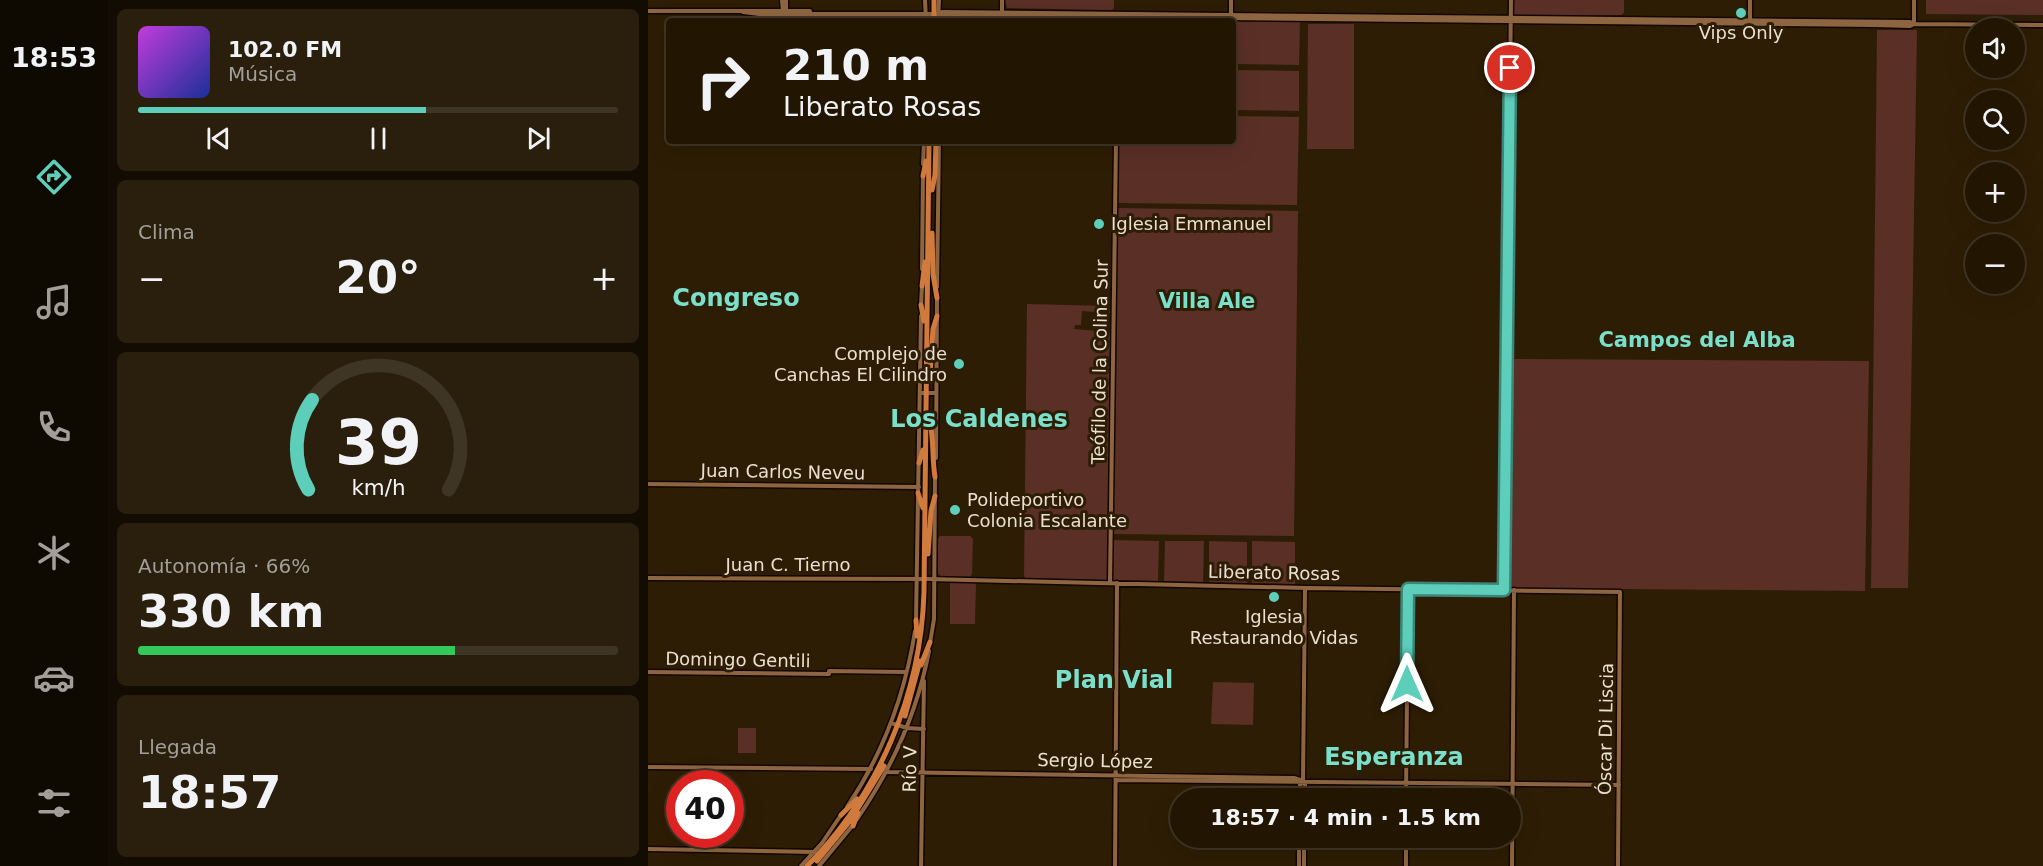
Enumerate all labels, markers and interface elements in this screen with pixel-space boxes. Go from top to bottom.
marker: Vips Only [1734,6,1748,20]
map controls [1965,18,2025,294]
button: sound [1965,18,2025,78]
place label: Vips Only [1699,22,1784,43]
text: 102.0 FM [228,37,342,62]
text: 210 m [783,41,929,90]
text: 18:53 [11,42,97,73]
icon: right [684,42,762,120]
pin [1484,42,1535,93]
icon: arrive [1493,51,1526,84]
text: Música [228,62,297,86]
button: search [1965,90,2025,150]
text: Liberato Rosas [783,91,981,122]
icon: previous [202,122,235,155]
icon: pause [362,122,395,155]
icon: next [522,122,555,155]
icon: directions [33,156,75,198]
button: + [1965,162,2025,222]
place label: Iglesia Emmanuel [1111,213,1271,234]
marker: Iglesia Emmanuel [1092,217,1106,231]
text: Clima [138,220,195,244]
button: − [1965,234,2025,294]
text: 20° [335,251,421,304]
text: − [138,259,166,298]
text: + [590,259,618,298]
street label: Teófilo de la Colina Sur [1087,259,1112,466]
icon: music [33,281,75,323]
district label: Congreso [672,284,800,312]
district label: Villa Ale [1159,289,1255,313]
district label: Campos del Alba [1598,328,1796,352]
place label: Complejo de Canchas El Cilindro [774,343,947,385]
marker: Complejo de Canchas El Cilindro [952,357,966,371]
district label: Los Caldenes [890,405,1068,433]
icon: phone [33,406,75,448]
text: 39 [335,406,421,479]
street label: Juan Carlos Neveu [700,460,866,483]
text: km/h [351,475,405,500]
place label: Polideportivo Colonia Escalante [967,489,1127,531]
marker: Polideportivo Colonia Escalante [948,503,962,517]
icon: climate [33,532,75,574]
text: Autonomía · 66% [138,554,310,578]
street label: Juan C. Tierno [725,554,850,575]
street label: Liberato Rosas [1208,561,1340,584]
text: 330 km [138,585,324,638]
marker: Iglesia Restaurando Vidas [1267,590,1281,604]
place label: Iglesia Restaurando Vidas [1190,606,1358,648]
street label: Domingo Gentili [665,648,811,671]
position arrow [1375,652,1439,716]
icon: car [33,657,75,699]
street label: Óscar Di Liscia [1594,663,1617,795]
district label: Plan Vial [1055,666,1173,694]
text: Llegada [138,735,217,759]
district label: Esperanza [1324,743,1464,771]
street label: Río V [899,745,920,792]
street label: Sergio López [1037,749,1153,772]
text: 18:57 [138,766,281,819]
speed limit sign: 40 [666,770,744,848]
icon: filters [33,782,75,824]
text: 18:57 · 4 min · 1.5 km [1210,805,1481,830]

